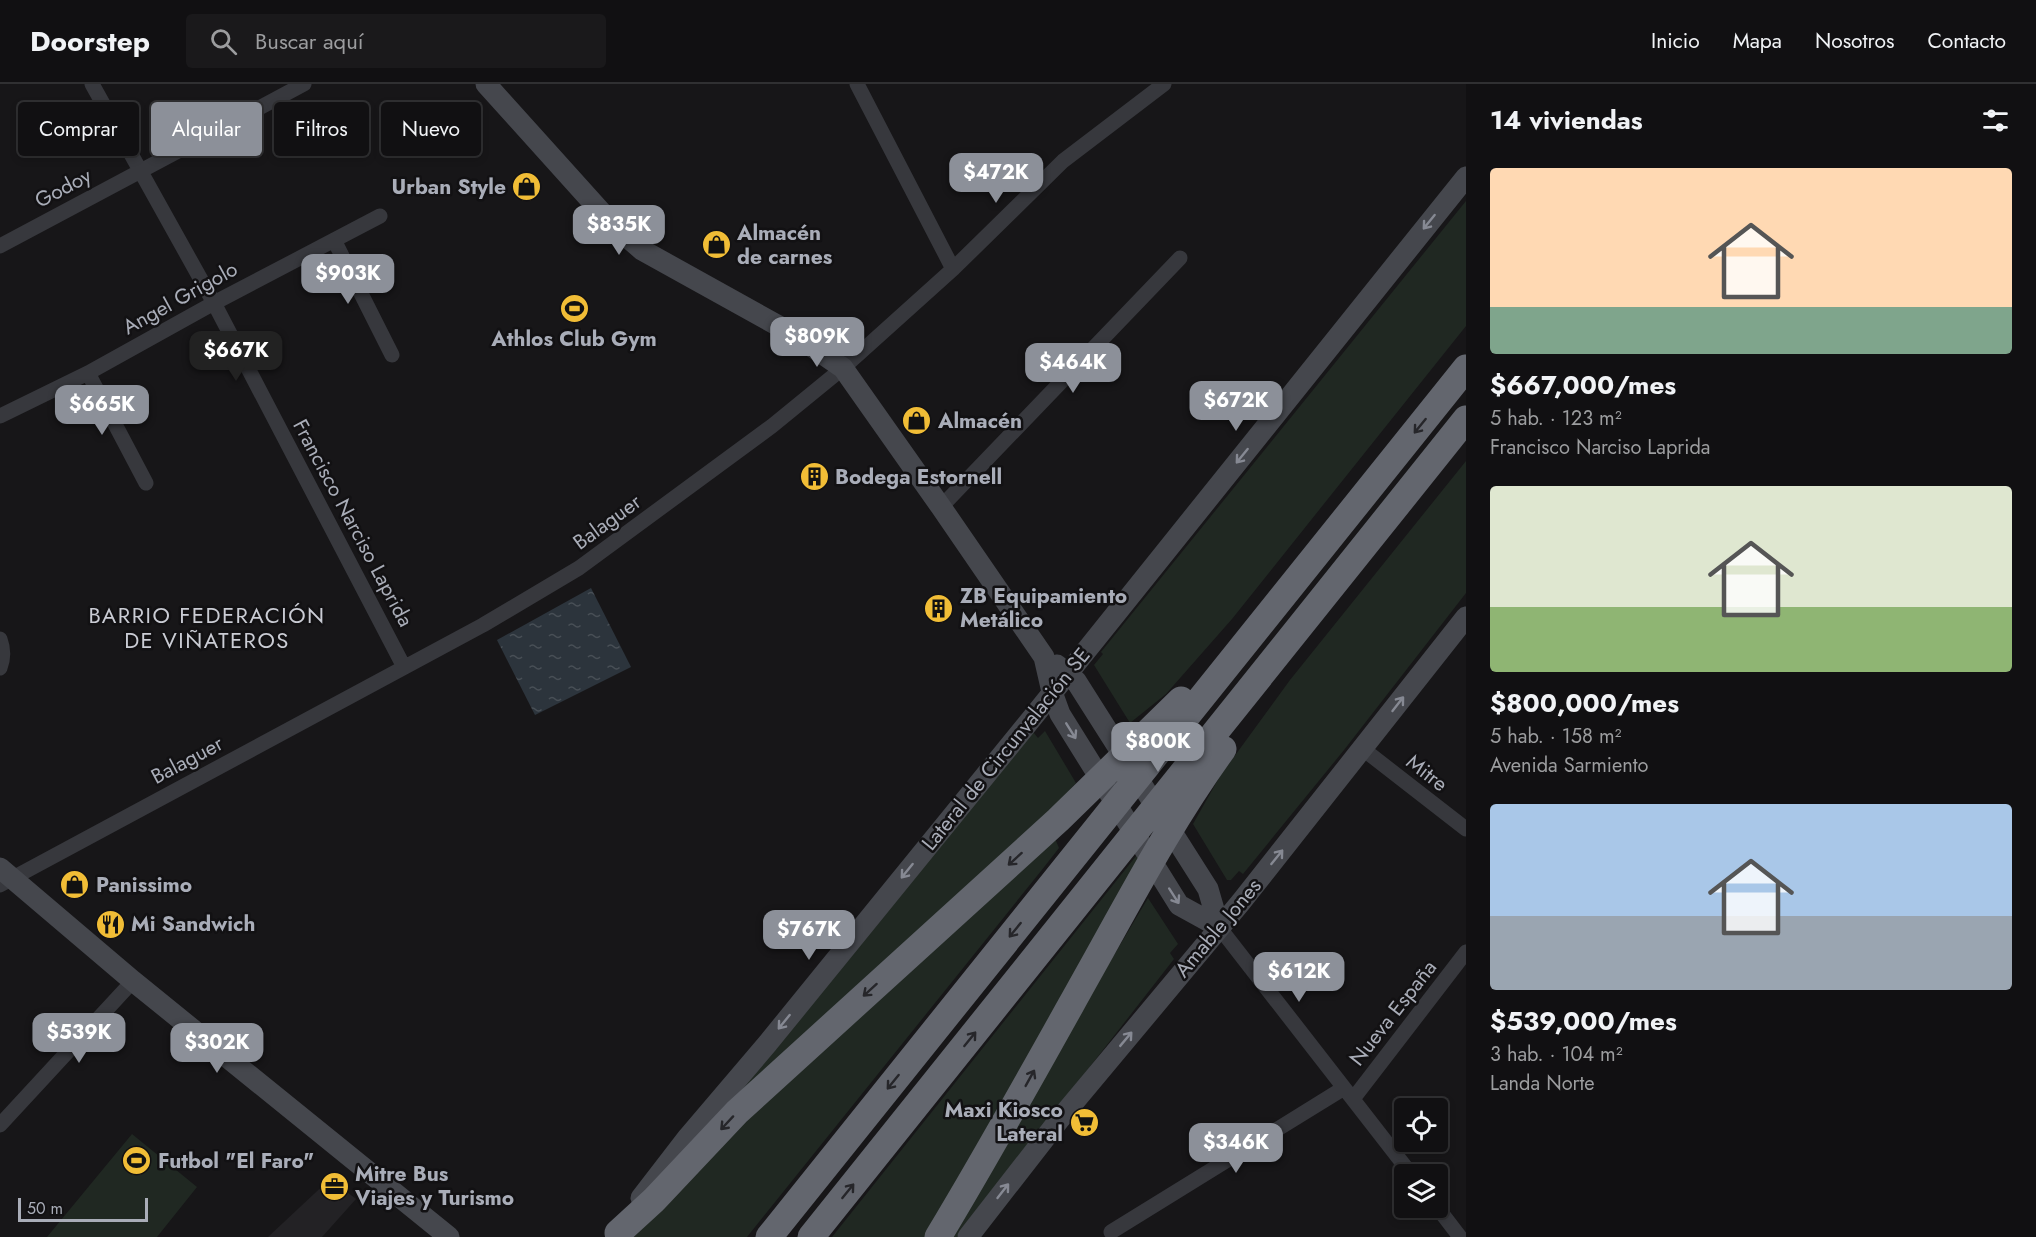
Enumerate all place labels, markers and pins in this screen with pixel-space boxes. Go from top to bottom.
pin: $472K [954,153,1038,204]
shop icon: Urban Style [511,171,543,203]
place label: Urban Style [392,172,506,202]
pin: $835K [577,205,661,256]
place label: Almacén de carnes [736,218,833,272]
shop icon: Almacén de carnes [700,229,732,261]
pin: $903K [306,254,390,305]
sports icon: Athlos Club Gym [558,292,590,324]
pin: $809K [775,317,859,368]
place label: Athlos Club Gym [490,324,657,354]
pin: $667K [194,331,278,382]
pin: $464K [1031,343,1115,394]
pin: $672K [1194,381,1278,432]
pin: $665K [60,385,144,436]
shop icon: Almacén [901,405,933,437]
place label: Almacén [937,406,1022,436]
building icon: Bodega Estornell [798,461,830,493]
place label: Bodega Estornell [835,462,1002,492]
place label: ZB Equipamiento Metálico [960,581,1127,635]
building icon: ZB Equipamiento Metálico [923,592,955,624]
pin: $800K [1116,722,1200,773]
shop icon: Panissimo [59,869,91,901]
place label: Panissimo [96,870,192,900]
restaurant icon: Mi Sandwich [94,908,126,940]
place label: Mi Sandwich [131,909,255,939]
pin: $767K [767,910,851,961]
pin: $612K [1257,952,1341,1003]
pin: $539K [37,1013,121,1064]
pin: $302K [175,1023,259,1074]
place label: Maxi Kiosco Lateral [944,1095,1063,1149]
supermarket icon: Maxi Kiosco Lateral [1068,1106,1100,1138]
pin: $346K [1194,1123,1278,1174]
sports icon: Futbol "El Faro" [121,1145,153,1177]
place label: Futbol "El Faro" [158,1146,314,1176]
place label: Mitre Bus Viajes y Turismo [354,1159,514,1213]
office icon: Mitre Bus Viajes y Turismo [318,1170,350,1202]

